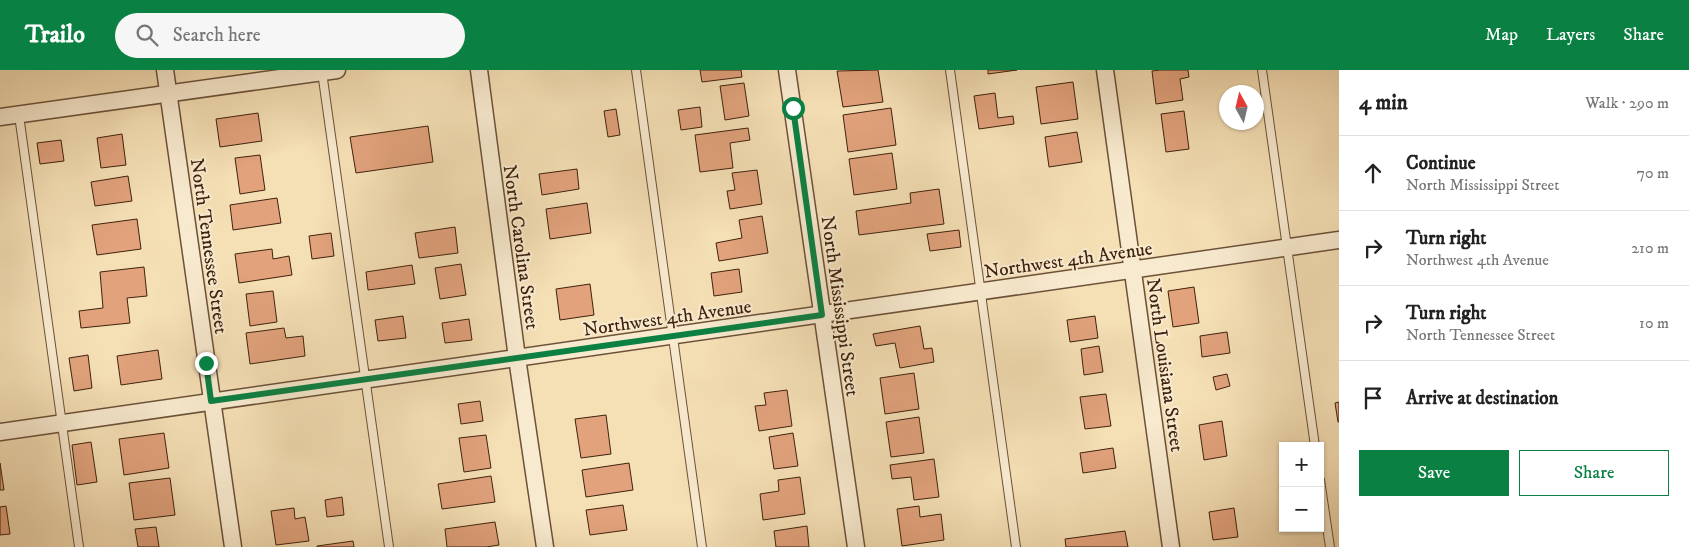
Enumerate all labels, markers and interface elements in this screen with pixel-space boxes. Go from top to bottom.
search box [115,13,465,58]
text: Trailo [25,20,85,50]
icon: search [133,21,161,49]
text: Search here [173,24,261,47]
text: Map [1485,24,1518,46]
text: Layers [1546,24,1595,46]
text: Share [1623,24,1664,46]
north arrow [1219,85,1264,130]
text: 4 min [1359,90,1408,116]
text: Walk · 290 m [1585,93,1669,113]
route start [782,97,805,120]
text: Continue [1406,152,1476,175]
street label: North Tennessee Street [185,157,232,335]
icon: ahead [1359,159,1387,187]
street label: North Carolina Street [498,163,543,331]
text: 70 m [1637,163,1669,183]
text: North Mississippi Street [1406,175,1559,195]
street label: North Mississippi Street [815,214,864,398]
text: Turn right [1406,227,1486,250]
icon: right [1359,234,1387,262]
street label: Northwest 4th Avenue [983,237,1154,284]
text: 210 m [1631,238,1669,258]
text: Northwest 4th Avenue [1406,250,1549,270]
street label: North Louisiana Street [1141,277,1188,453]
street label: Northwest 4th Avenue [582,295,753,342]
text: Turn right [1406,302,1486,325]
icon: right [1359,309,1387,337]
text: 10 m [1639,313,1669,333]
text: North Tennessee Street [1406,325,1555,345]
route end [195,352,218,375]
icon: arrive [1359,384,1387,412]
text: Arrive at destination [1406,387,1558,410]
map controls [1279,442,1324,532]
button: + [1279,442,1324,487]
button: Save [1359,450,1509,496]
button: Share [1519,450,1669,496]
button: − [1279,487,1324,532]

